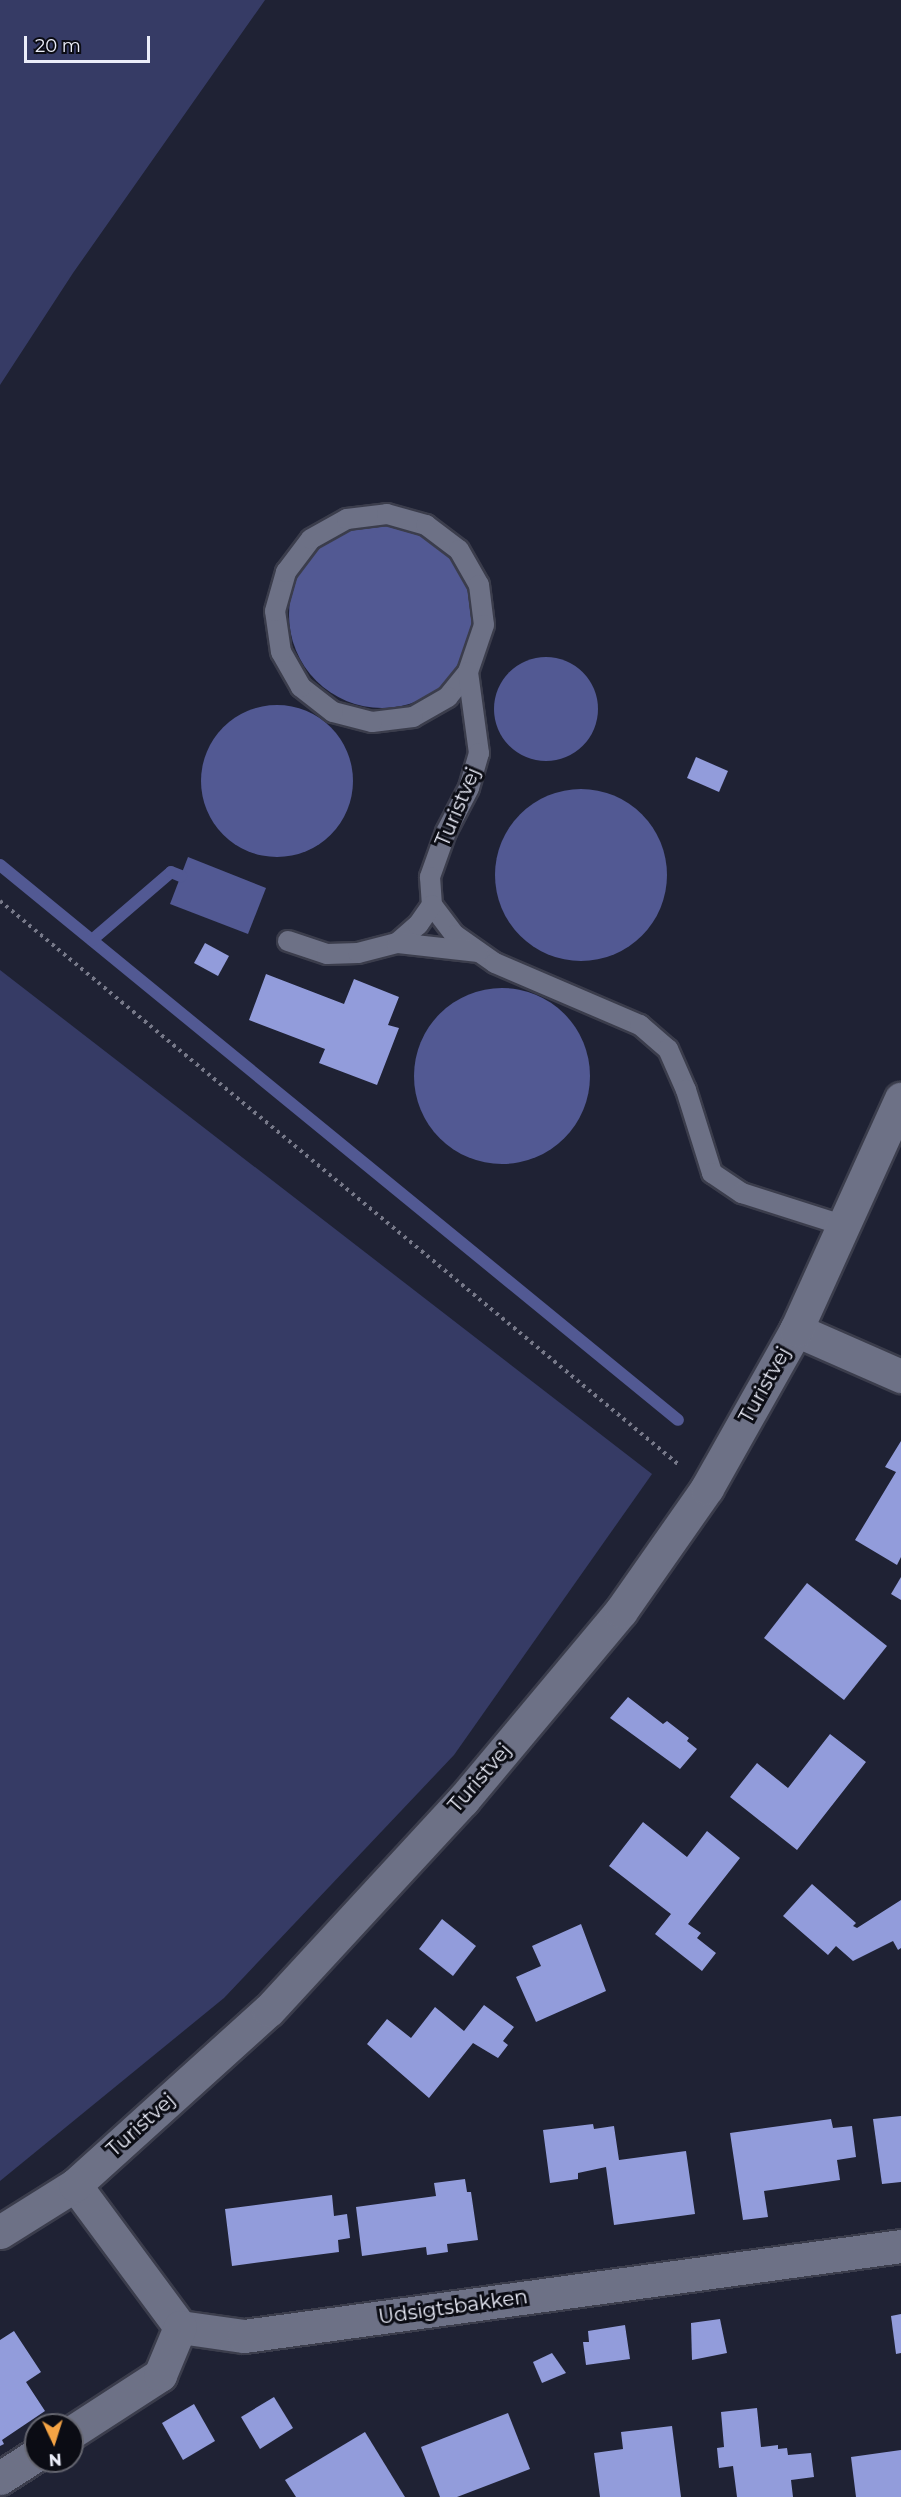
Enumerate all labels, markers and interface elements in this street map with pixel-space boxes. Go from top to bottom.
scale bar [27,24,153,62]
text: 20 m [35,35,81,57]
street label: Turistvej [431,764,485,850]
street label: Turistvej [734,1343,796,1427]
street label: Turistvej [444,1739,516,1817]
street label: Turistvej [102,2088,180,2162]
street label: Udsigtsbakken [377,2285,529,2329]
north arrow [24,2413,84,2473]
text: N [48,2450,62,2469]

